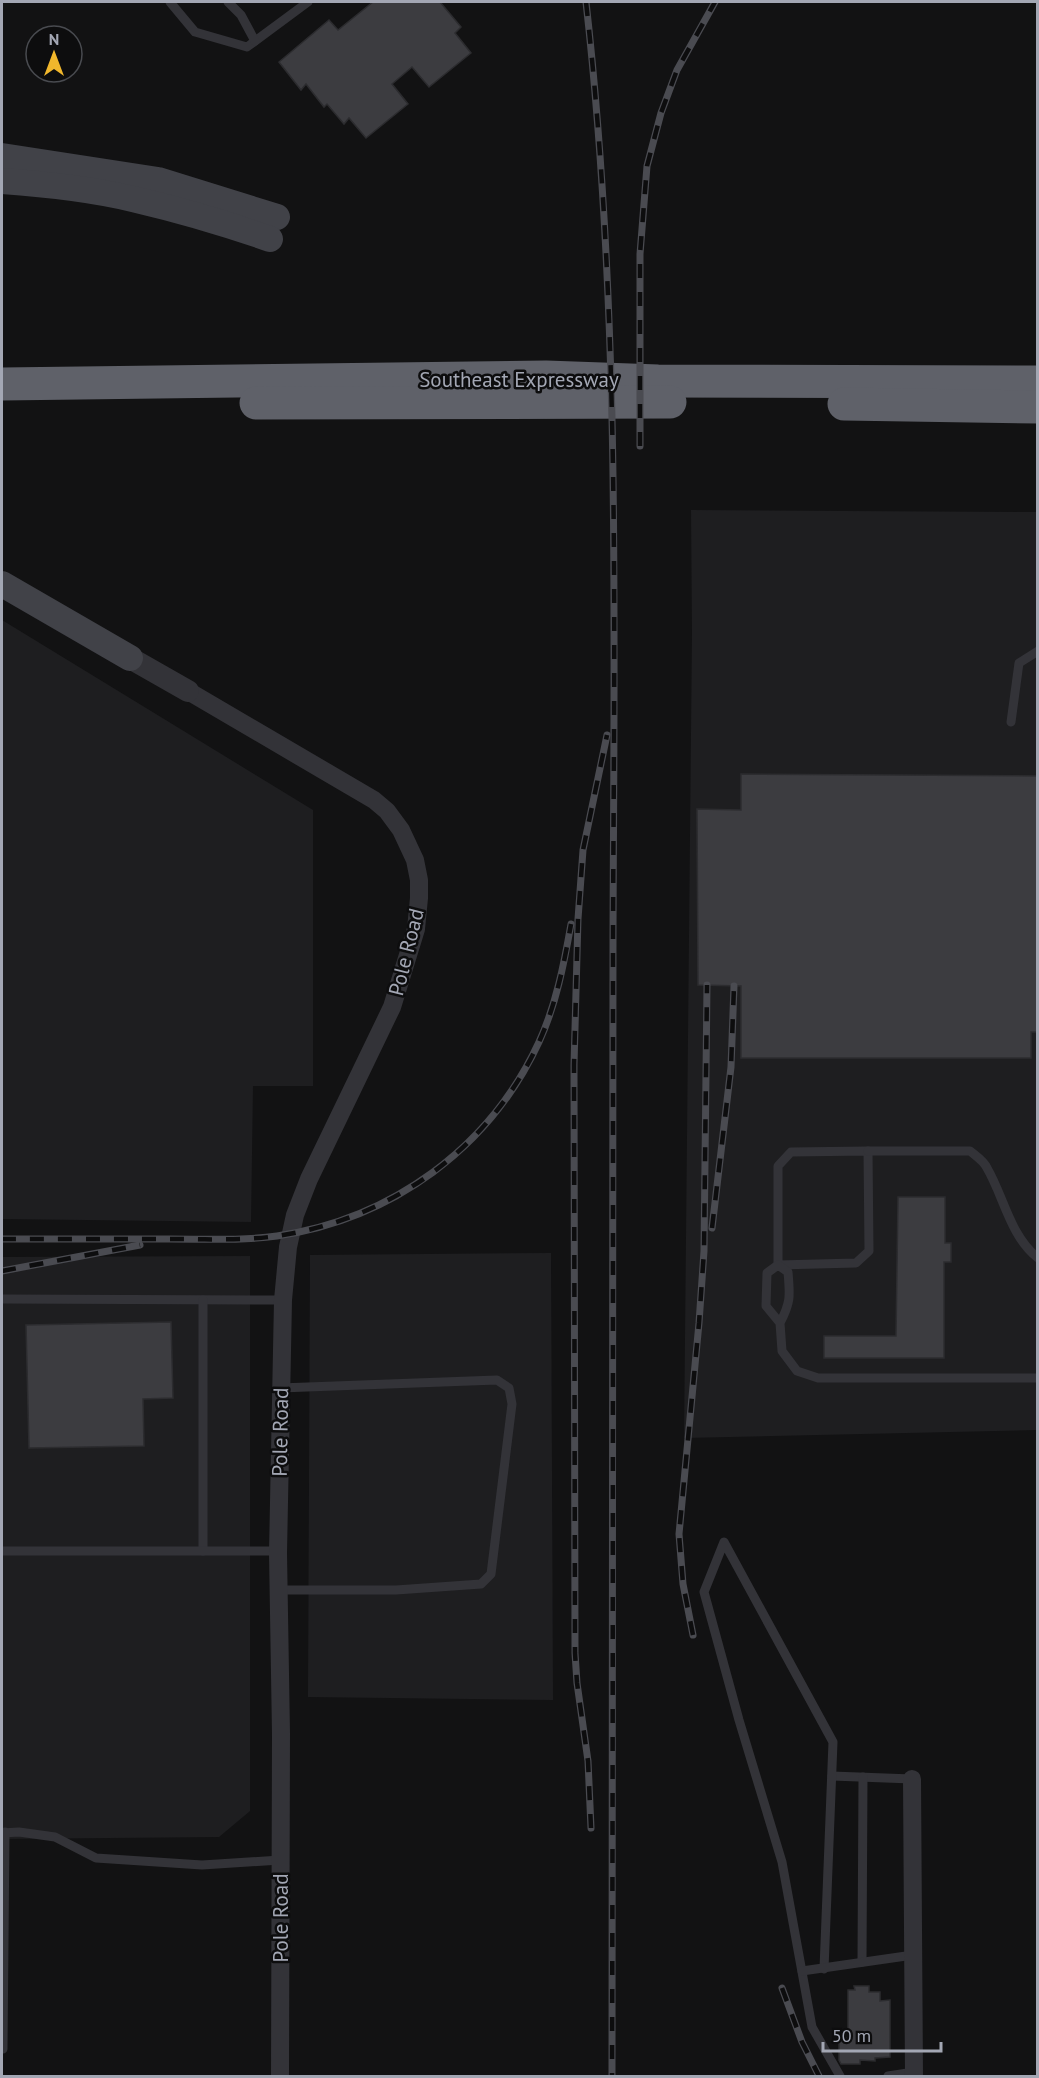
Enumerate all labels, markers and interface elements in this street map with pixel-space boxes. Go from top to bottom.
north arrow [24,24,84,84]
text: N [49,29,59,49]
street label: Southeast Expressway [419,366,619,393]
street label: Pole Road [382,906,430,998]
street label: Pole Road [266,1387,294,1477]
street label: Pole Road [267,1873,294,1963]
scale bar [823,2015,942,2053]
text: 50 m [832,2024,871,2047]

